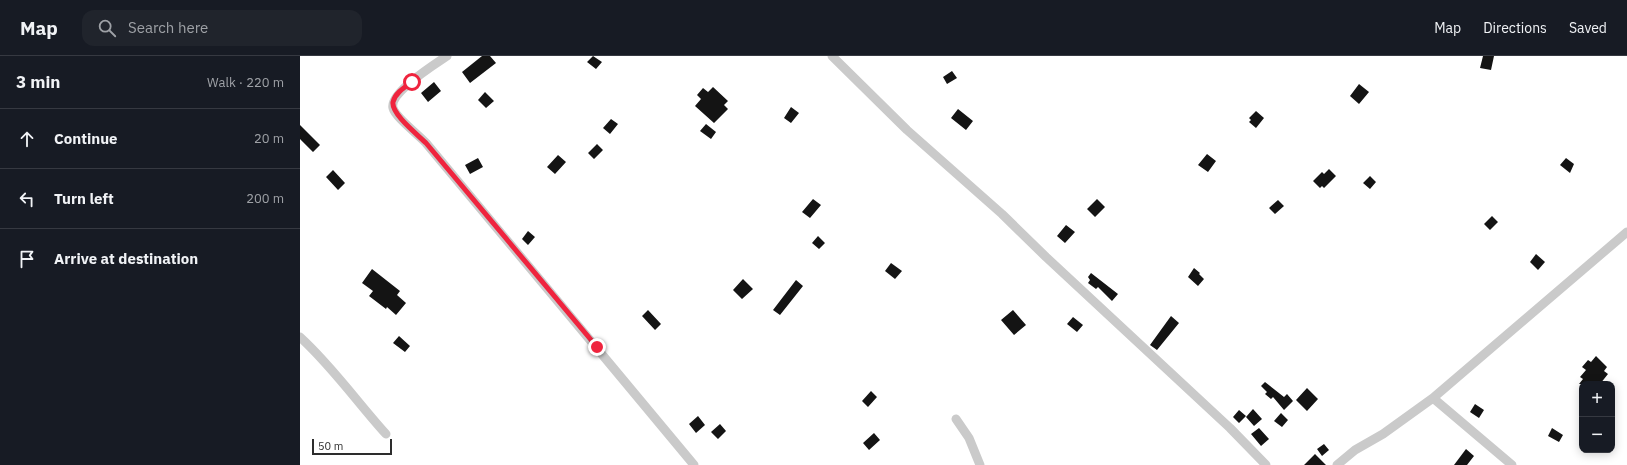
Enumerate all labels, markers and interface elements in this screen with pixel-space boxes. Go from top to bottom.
search box [82,10,362,46]
text: Map [20,16,58,40]
icon: search [96,17,118,39]
text: Search here [128,18,208,37]
text: Map [1434,19,1461,37]
text: Directions [1483,19,1547,37]
text: Saved [1569,19,1607,37]
text: 3 min [16,71,60,93]
route start [403,73,421,91]
text: Walk · 220 m [207,74,284,91]
icon: ahead [16,128,38,150]
text: Continue [54,129,118,148]
text: 20 m [254,130,284,147]
icon: left [16,188,38,210]
text: Turn left [54,189,114,208]
text: 200 m [246,190,284,207]
icon: arrive [16,248,38,270]
text: Arrive at destination [54,249,198,268]
route end [588,338,606,356]
map controls [1579,381,1615,453]
button: + [1579,381,1615,417]
button: − [1579,417,1615,453]
scale bar [312,437,392,456]
text: 50 m [318,439,343,453]

